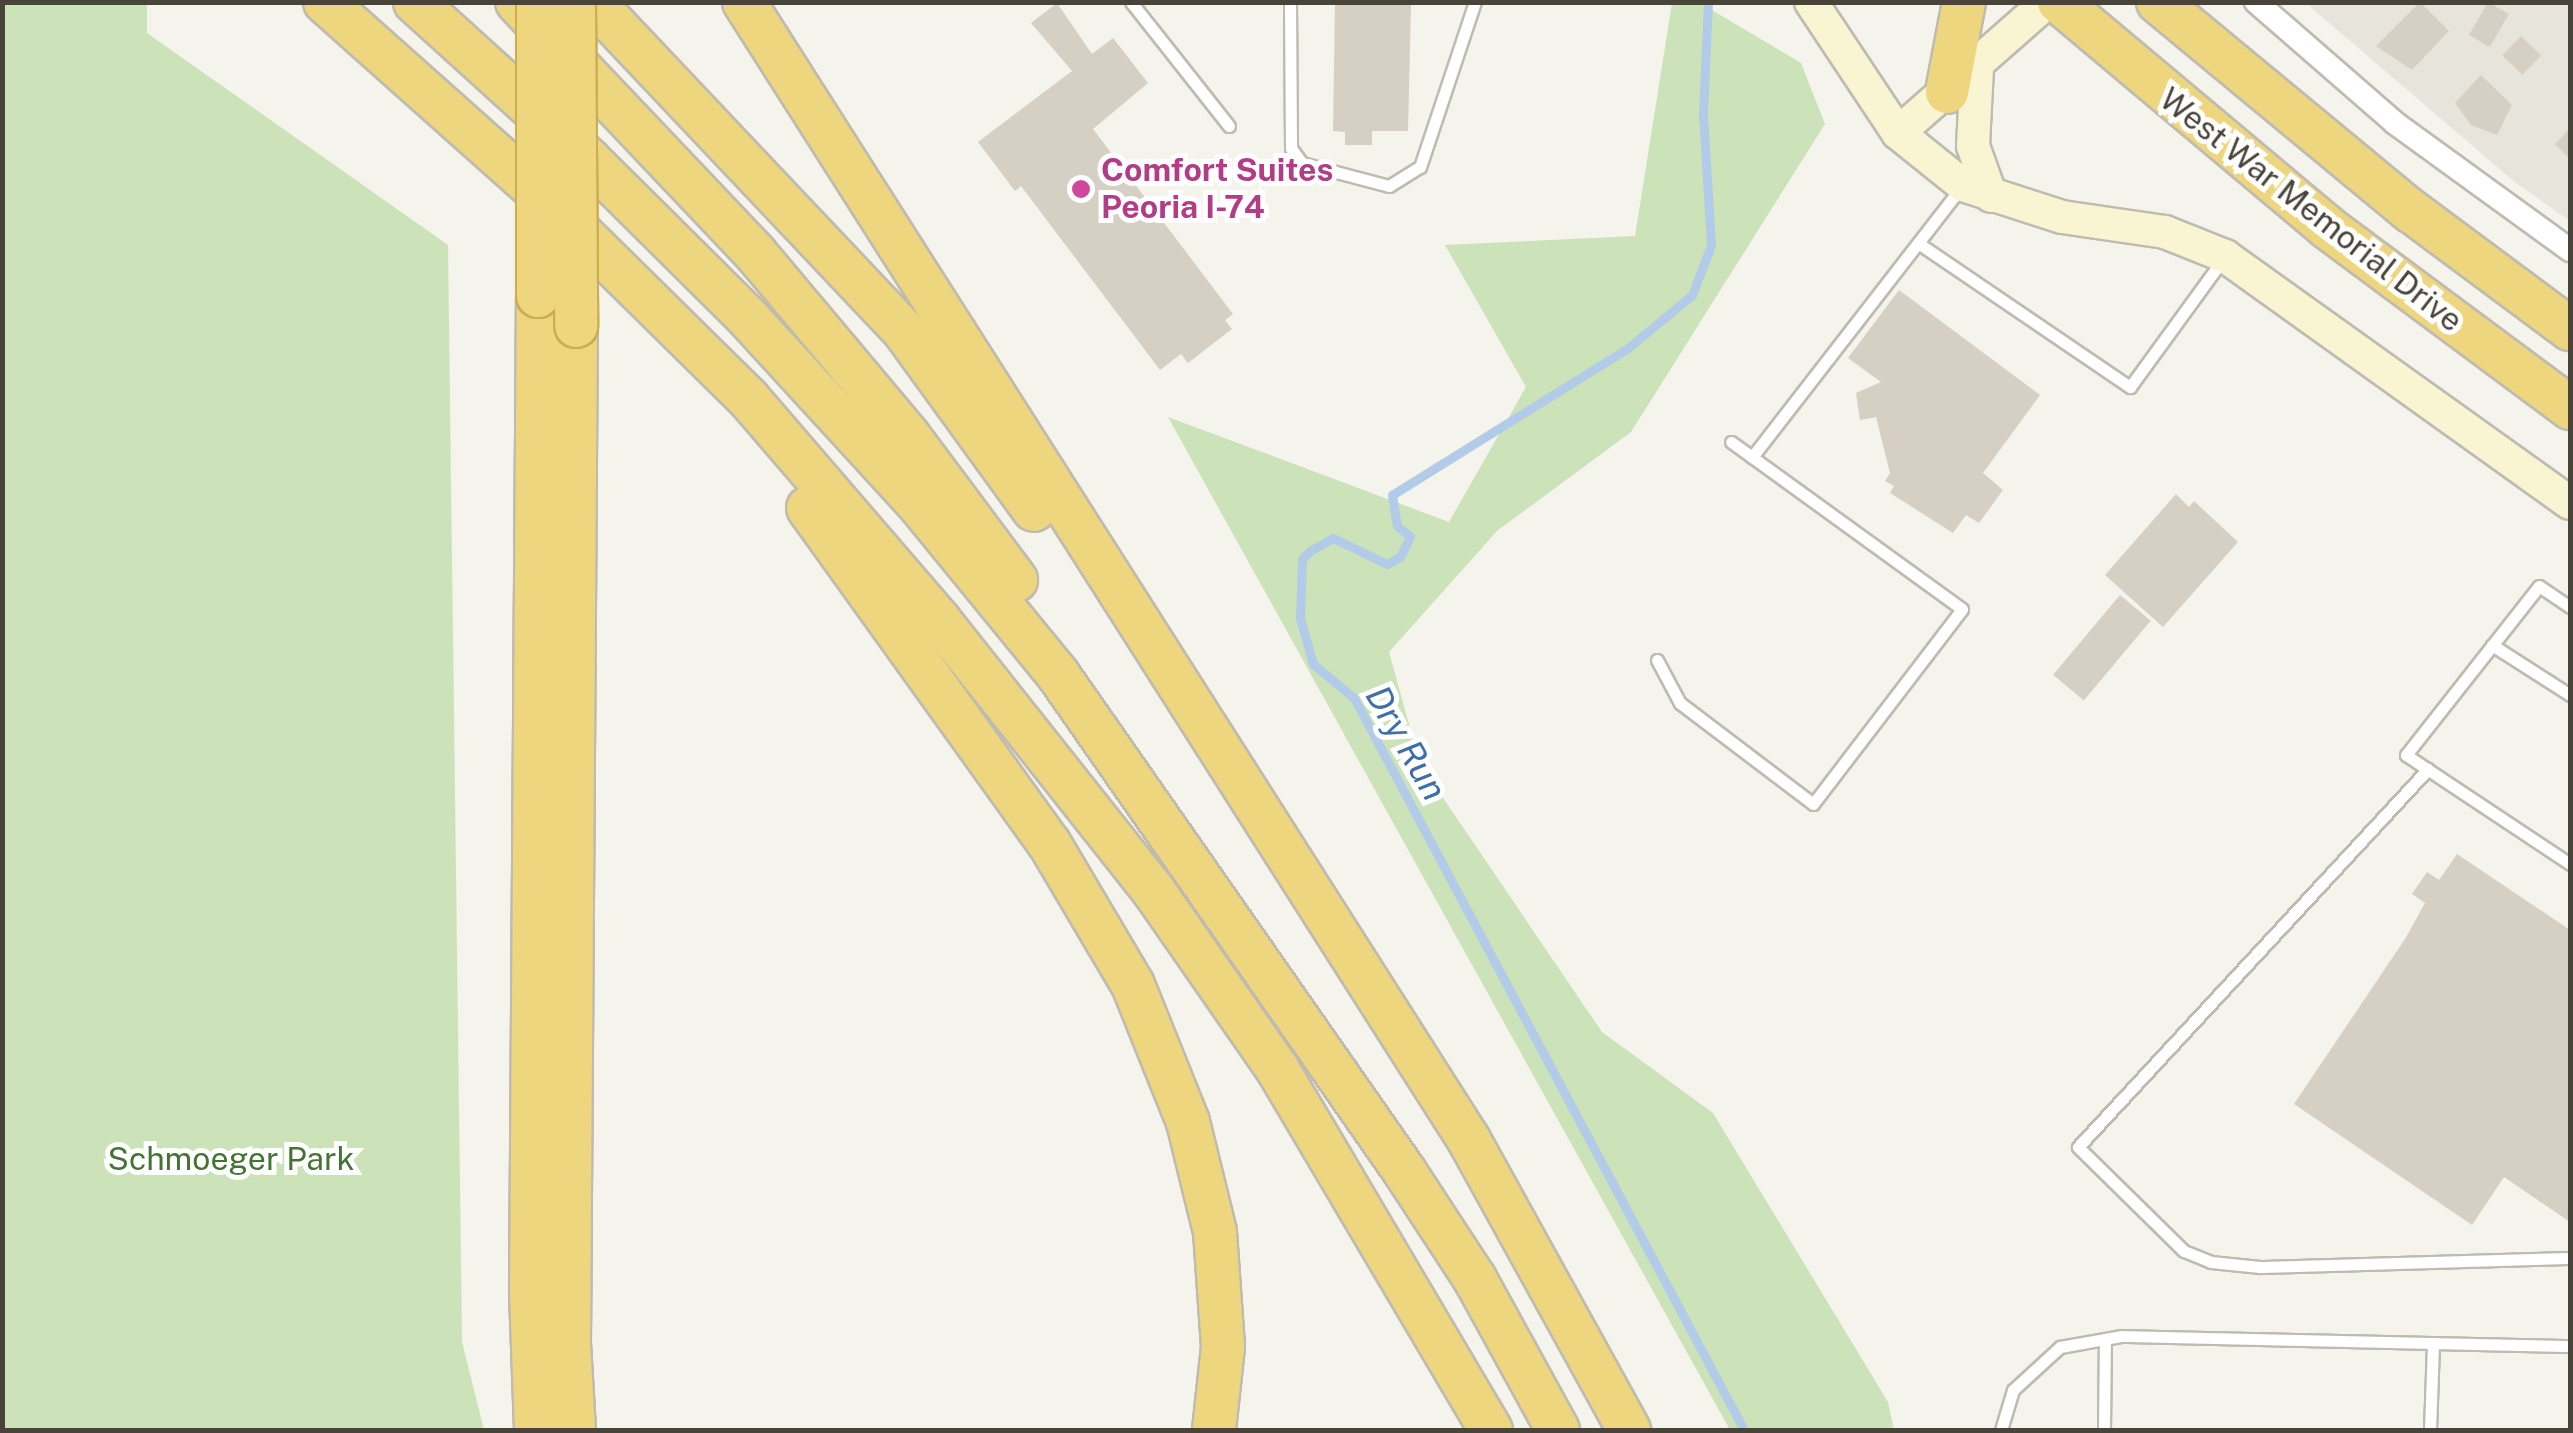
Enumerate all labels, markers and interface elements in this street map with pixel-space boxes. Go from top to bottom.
street label: West War Memorial Drive [2152,80,2470,340]
place label: Comfort Suites Peoria I-74 [1101,152,1333,227]
marker: Comfort Suites Peoria I-74 [1070,178,1092,200]
water label: Dry Run [1356,678,1456,808]
park label: Schmoeger Park [108,1140,354,1178]

